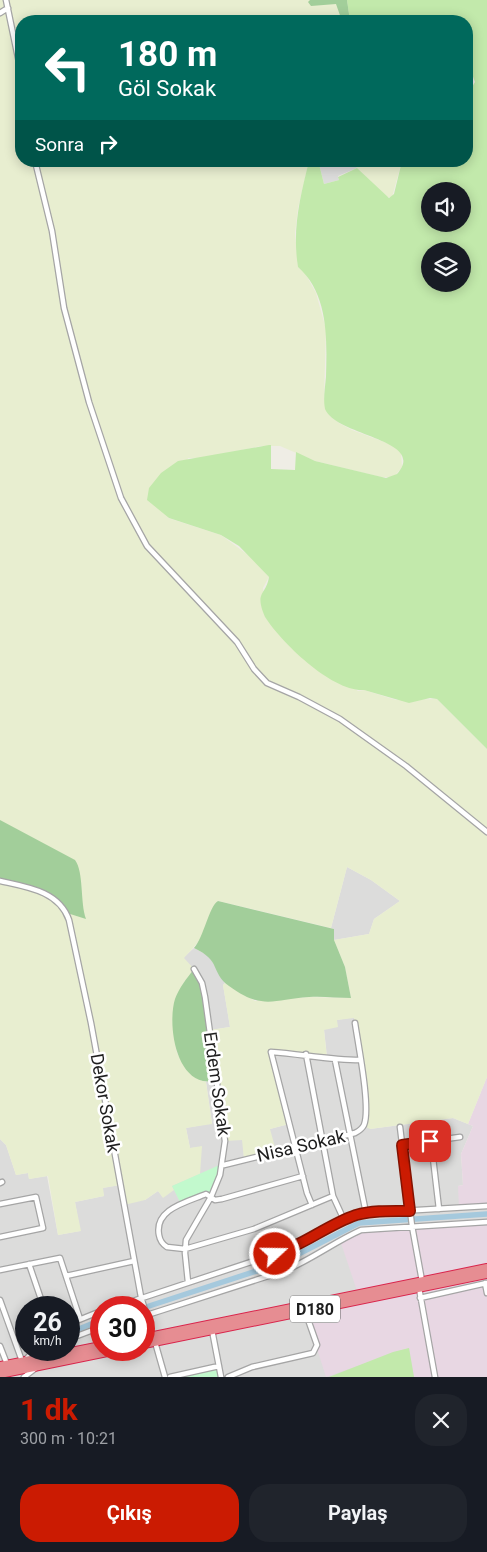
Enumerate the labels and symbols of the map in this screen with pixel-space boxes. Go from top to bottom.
street label: Erdem Sokak [200,1030,235,1138]
street label: Dekor Sokak [86,1052,125,1155]
pin [409,1120,451,1162]
street label: Nisa Sokak [255,1125,348,1166]
position arrow [248,1227,300,1279]
speed limit sign: 30 [90,1296,155,1361]
road number: D180 [290,1296,340,1322]

